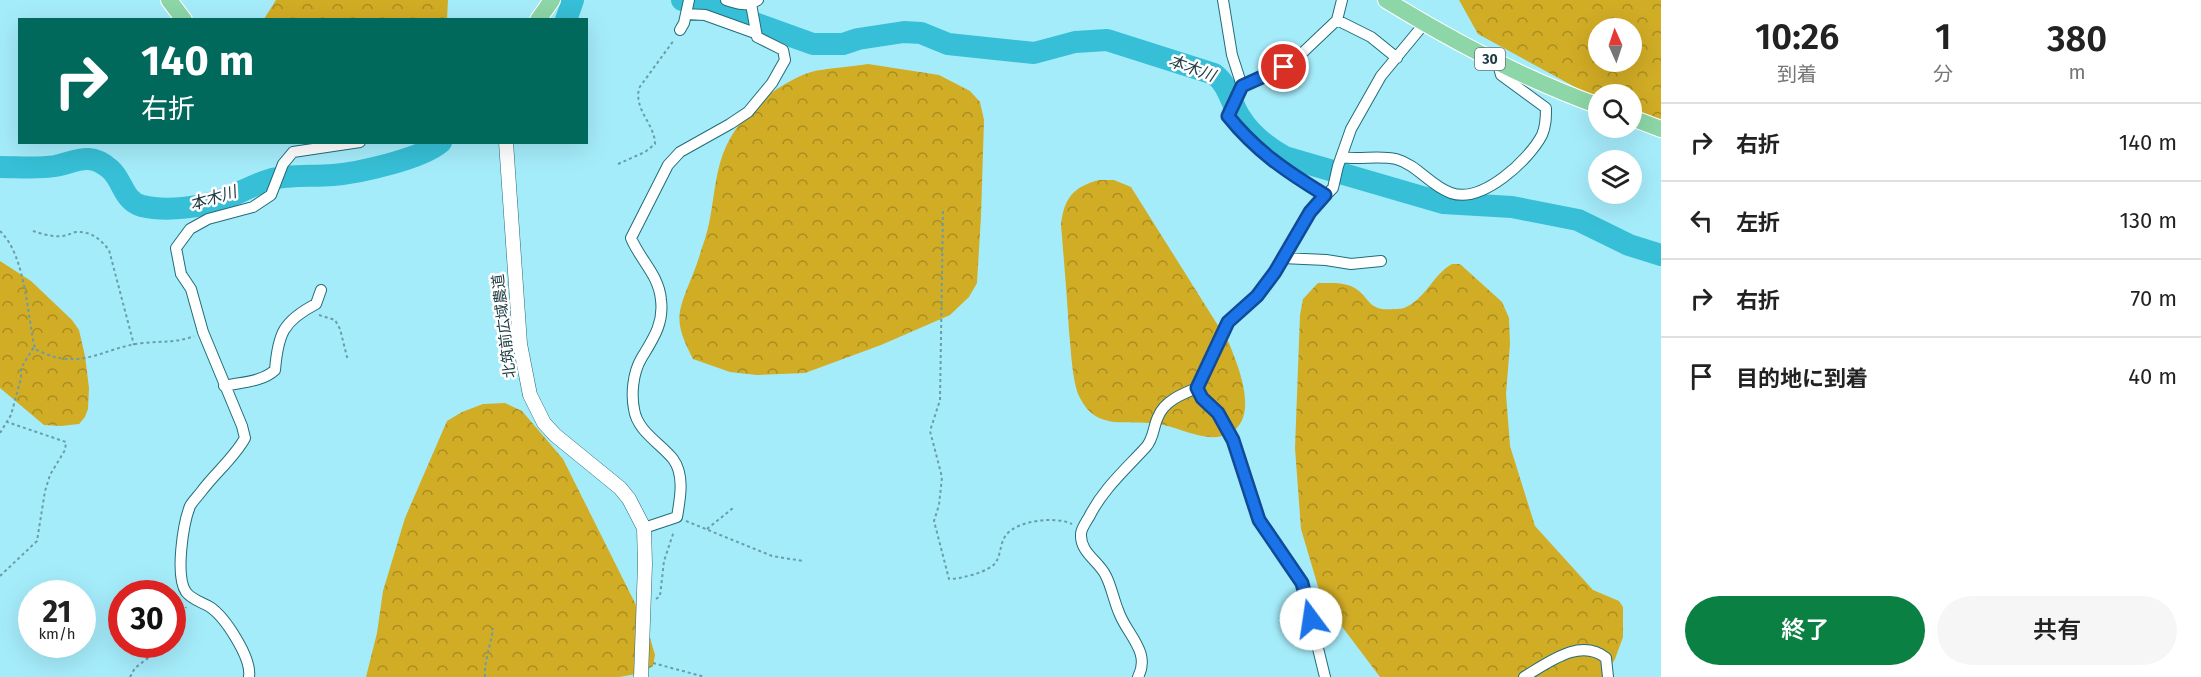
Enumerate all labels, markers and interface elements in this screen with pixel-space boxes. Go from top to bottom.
text: 10:26 [1755,15,1839,59]
text: 1 [1935,15,1951,59]
text: 380 [2047,17,2107,61]
north arrow [1588,18,1642,72]
map controls [1588,18,1642,204]
text: 140 m [141,36,254,86]
pin [1258,41,1309,92]
icon: right [42,42,120,120]
road number: 30 [1475,48,1505,70]
icon: arrive [1267,50,1300,83]
water label: 本木川 [1166,51,1220,86]
text: m [2068,60,2086,84]
text: 到着 [1777,62,1817,86]
text: 分 [1933,62,1953,86]
button: search [1588,84,1642,138]
text: 右折 [141,93,195,125]
icon: right [1685,126,1718,159]
text: 140 m [2119,129,2177,156]
text: 右折 [1736,131,1780,158]
button: layers [1588,150,1642,204]
water label: 本木川 [187,181,241,214]
icon: left [1685,204,1718,237]
text: 130 m [2120,207,2177,234]
text: 左折 [1736,209,1780,236]
street label: 北筑前広域農道 [489,273,519,379]
icon: right [1685,282,1718,315]
text: 70 m [2131,285,2177,312]
text: 右折 [1736,287,1780,314]
icon: arrive [1685,360,1718,393]
text: 40 m [2128,363,2177,390]
text: 目的地に到着 [1736,365,1868,392]
speed limit sign: 30 [108,580,186,658]
position arrow [1279,587,1343,651]
text: 21 [43,594,71,630]
button: 終了 [1685,596,1925,665]
button: 共有 [1937,596,2177,665]
text: km/h [38,625,76,643]

